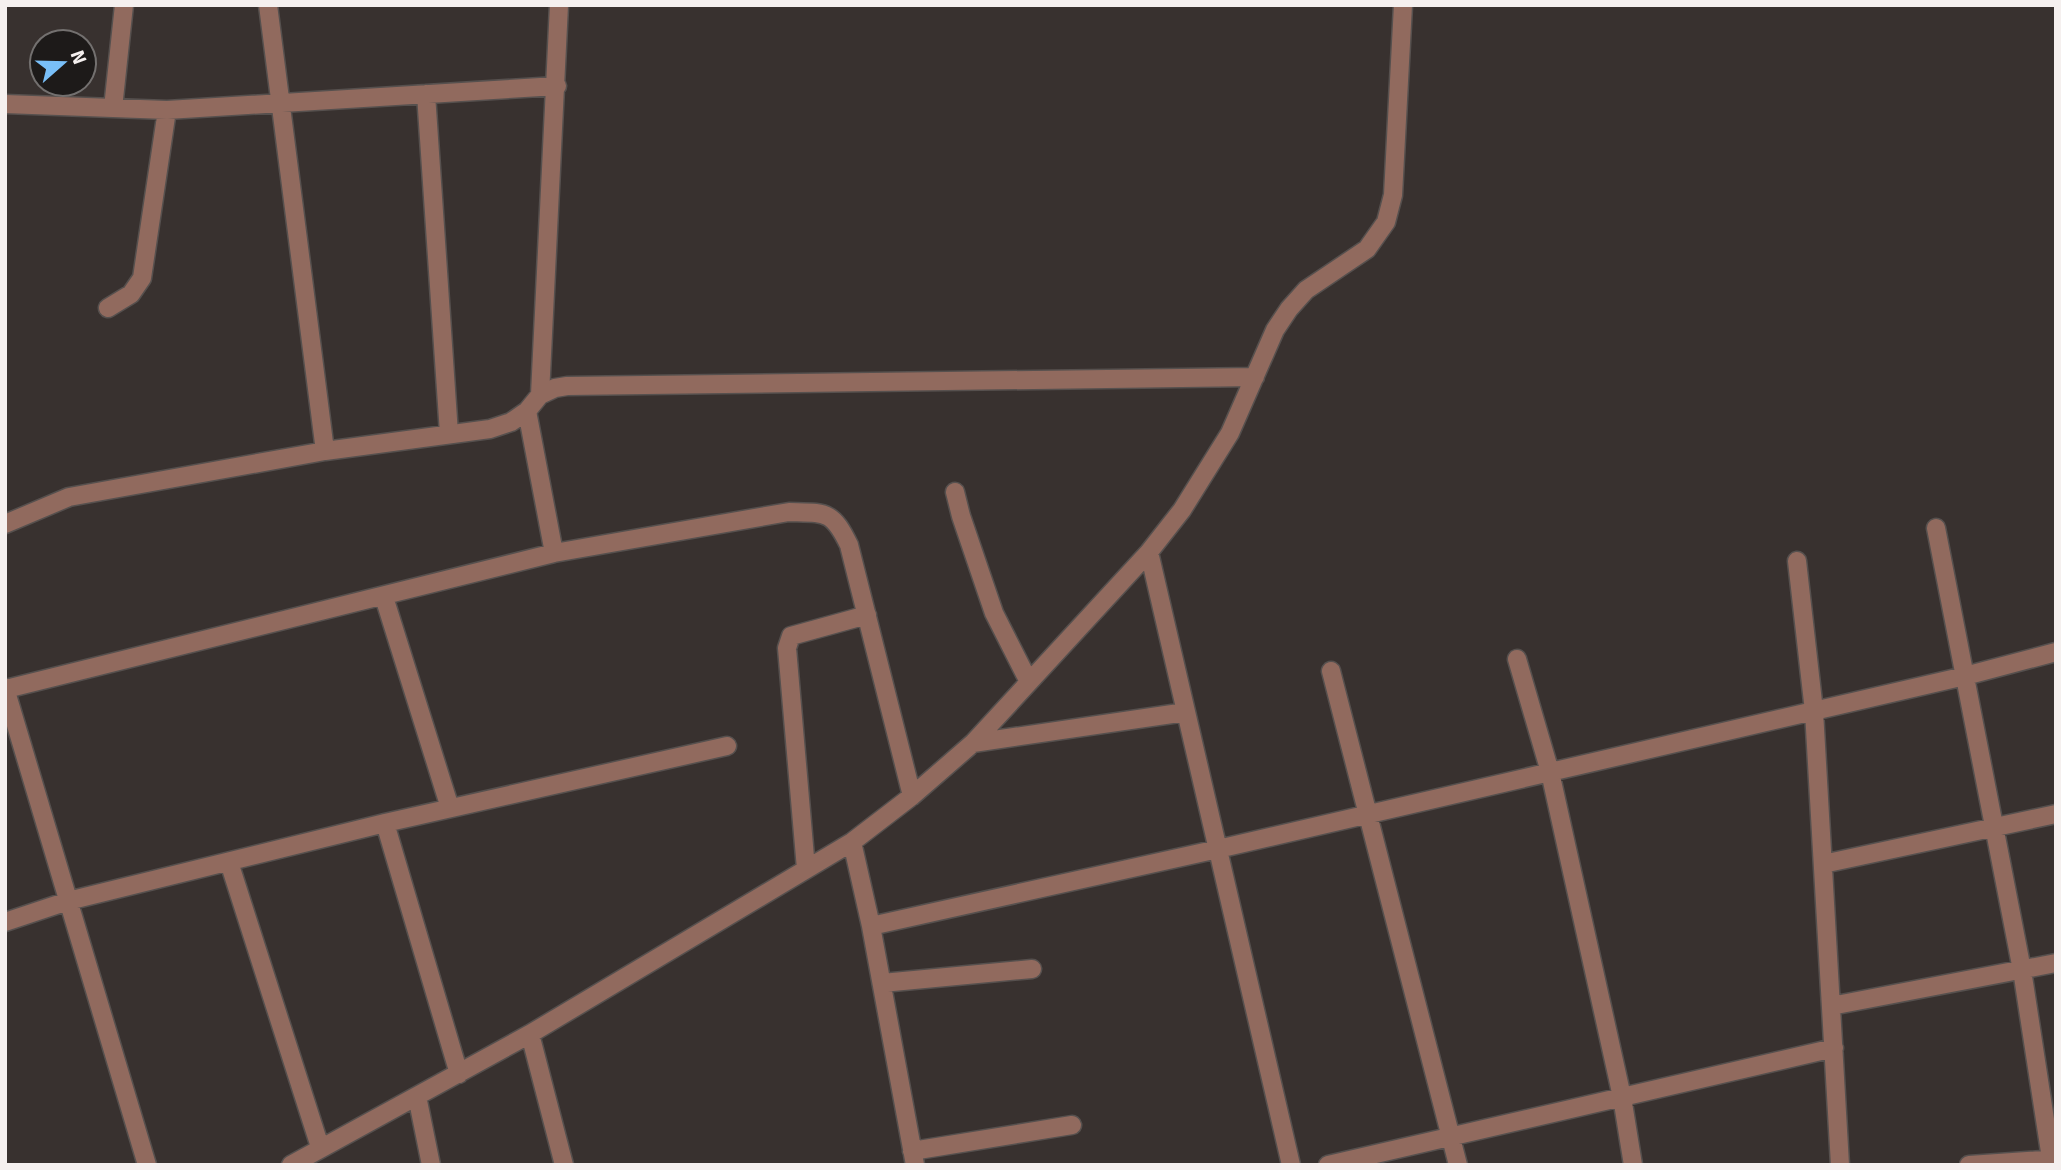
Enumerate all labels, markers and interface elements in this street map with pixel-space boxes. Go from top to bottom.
north arrow [28,28,98,98]
text: N [64,47,92,68]

